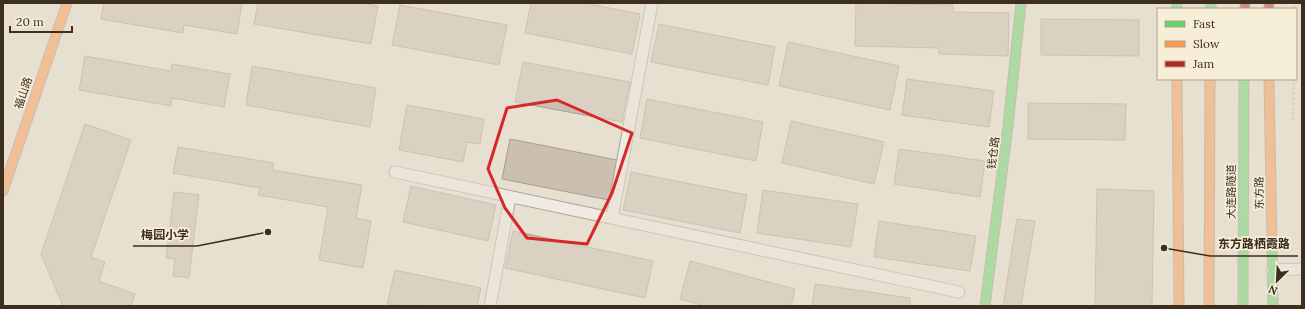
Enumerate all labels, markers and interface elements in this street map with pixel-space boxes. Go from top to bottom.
scale bar [10,8,72,34]
legend [1157,8,1297,80]
text: 20 m [16,14,44,29]
text: Fast [1193,16,1216,31]
text: Slow [1193,36,1220,51]
text: Jam [1192,56,1214,71]
street label: 福山路 [11,75,35,111]
street label: 钱仓路 [984,136,1002,170]
street label: 大连路隧道 [1224,165,1238,220]
street label: 东方路 [1252,176,1266,210]
callout: 梅园小学 [133,222,197,246]
text: 梅园小学 [141,227,189,242]
callout: 东方路栖霞路 [1210,232,1298,256]
text: 东方路栖霞路 [1218,236,1290,251]
north arrow [1257,261,1297,301]
text: N [1266,282,1280,298]

